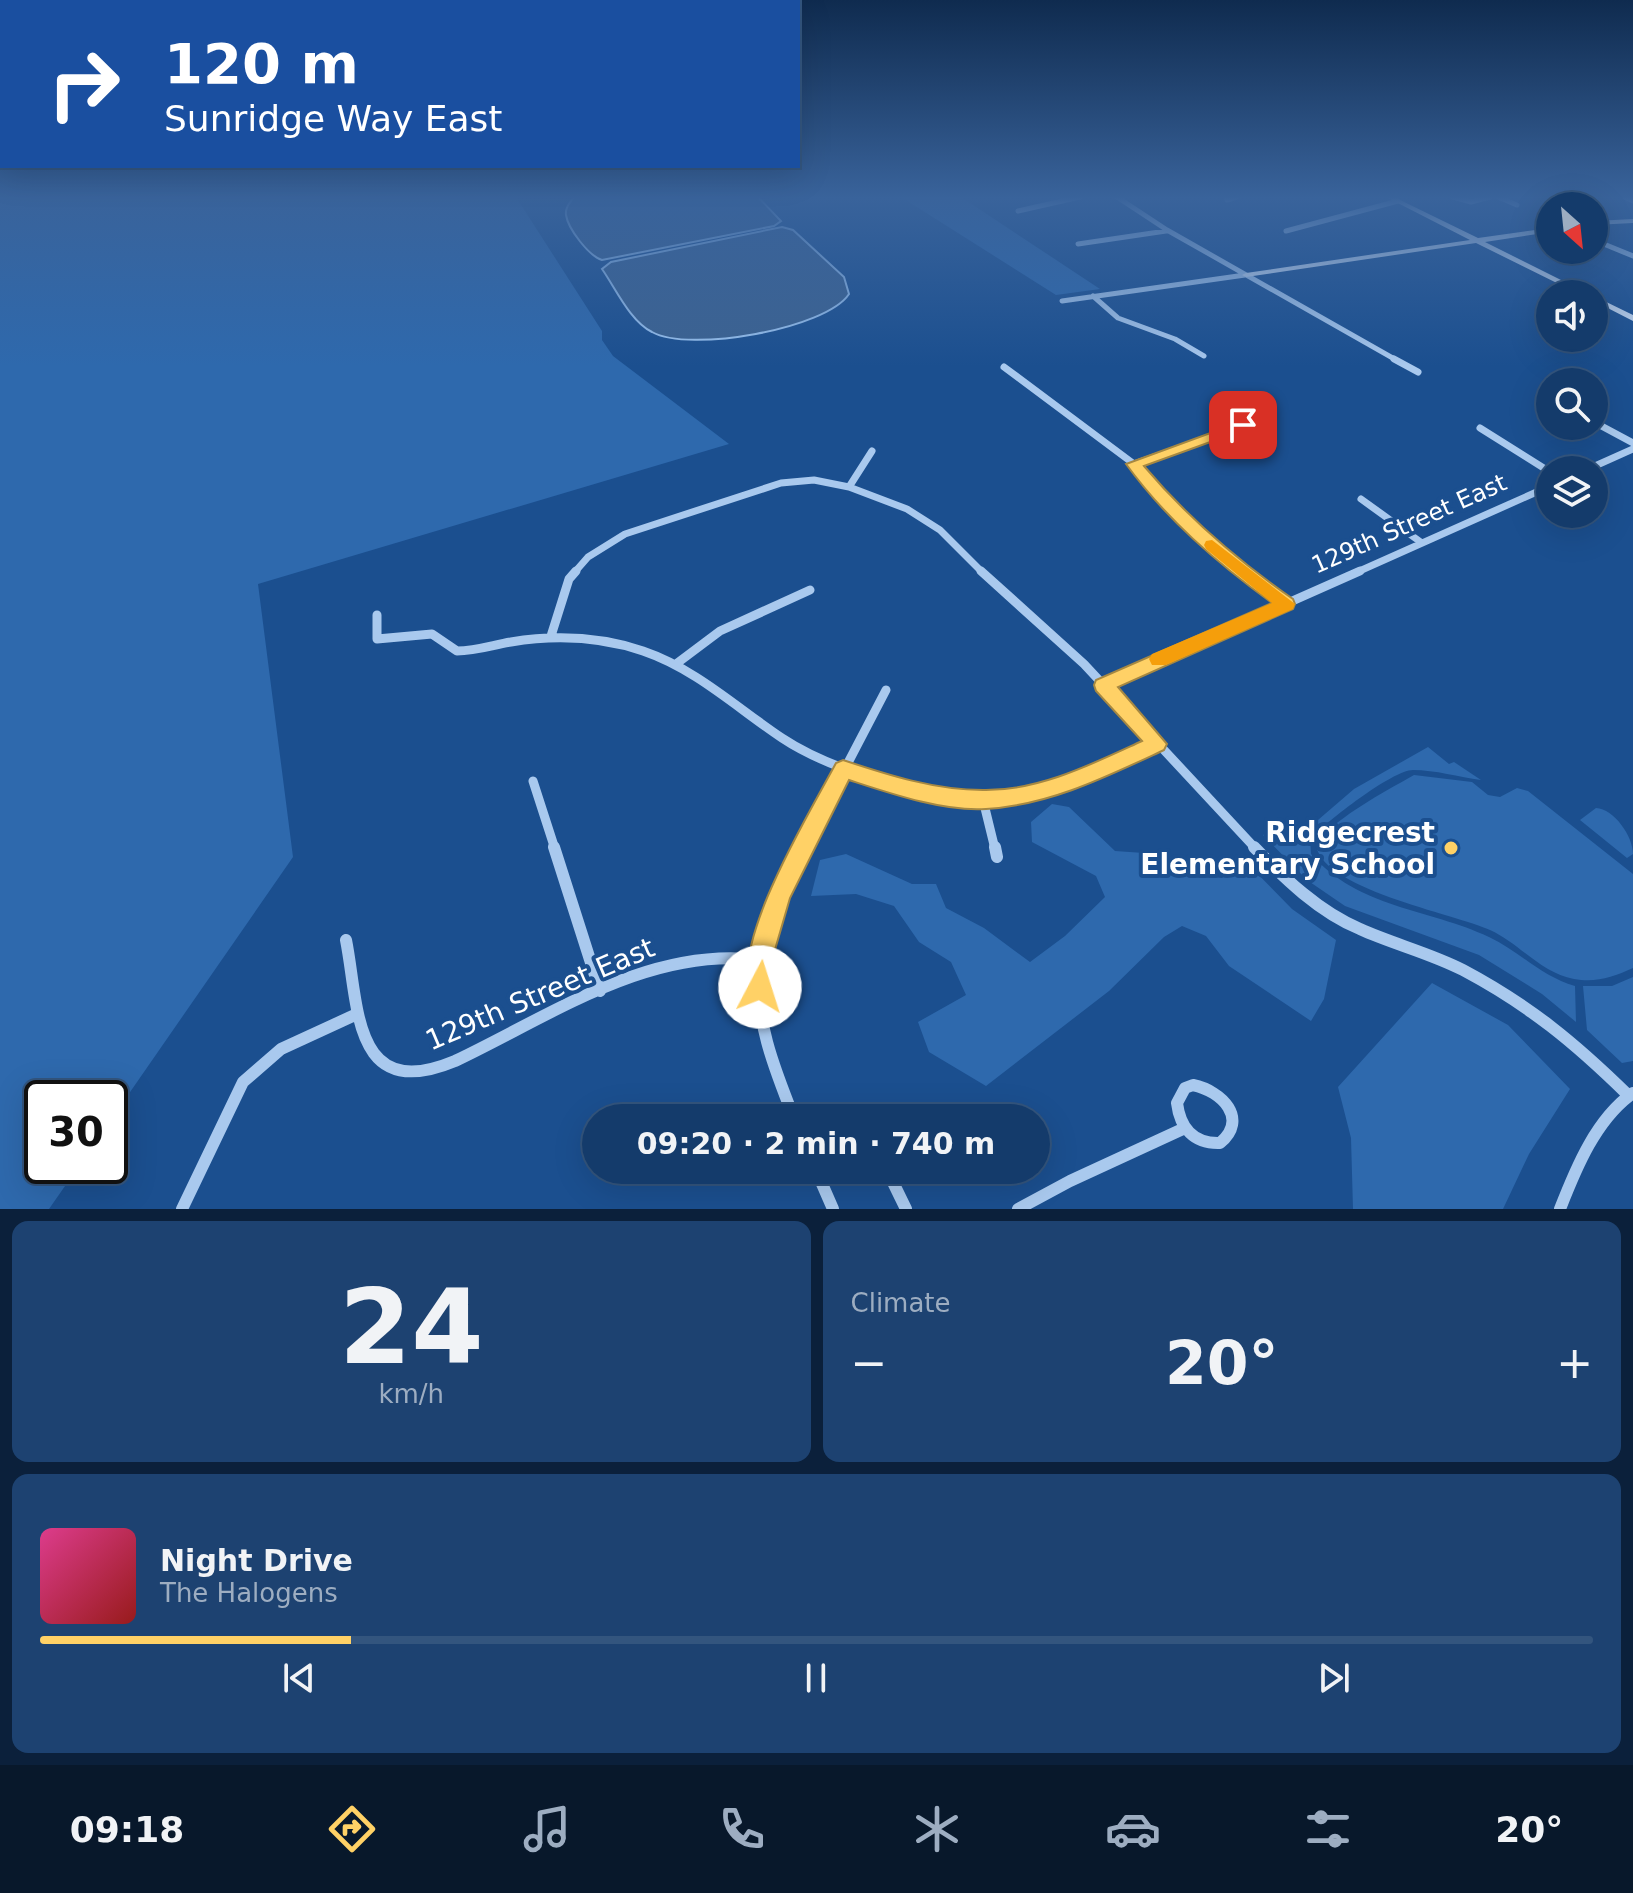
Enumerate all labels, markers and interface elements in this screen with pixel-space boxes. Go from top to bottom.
text: 120 m [164,31,359,96]
icon: right [32,32,136,136]
text: Sunridge Way East [164,98,502,139]
north arrow [1536,192,1608,264]
map controls [1536,192,1608,528]
button: sound [1536,280,1608,352]
button: search [1536,368,1608,440]
pin [1209,391,1277,459]
icon: arrive [1221,403,1265,447]
button: layers [1536,456,1608,528]
street label: 129th Street East [1307,468,1511,580]
place label: Ridgecrest Elementary School [1140,816,1435,881]
marker: Ridgecrest Elementary School [1442,839,1460,857]
street label: 129th Street East [421,931,659,1057]
position arrow [718,945,802,1029]
speed limit sign: 30 [24,1080,128,1184]
text: 09:20 · 2 min · 740 m [637,1126,995,1161]
text: 24 [339,1266,484,1388]
text: Climate [851,1288,951,1318]
text: 20° [1165,1328,1279,1398]
text: − [851,1337,887,1388]
text: + [1556,1337,1593,1388]
text: km/h [378,1379,444,1409]
text: Night Drive [160,1543,353,1578]
text: The Halogens [160,1578,338,1608]
icon: previous [277,1656,321,1700]
icon: pause [794,1656,838,1700]
icon: next [1312,1656,1356,1700]
icon: directions [324,1801,380,1857]
icon: music [519,1801,575,1857]
icon: phone [714,1801,770,1857]
icon: climate [909,1801,965,1857]
icon: car [1105,1801,1161,1857]
icon: filters [1300,1801,1356,1857]
text: 09:18 [70,1809,184,1850]
text: 20° [1495,1809,1563,1850]

